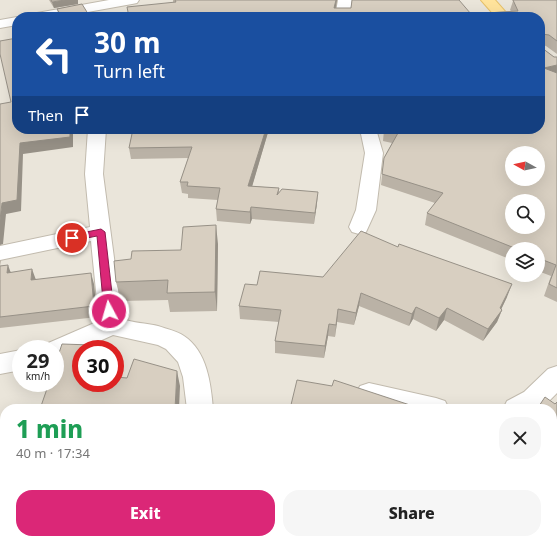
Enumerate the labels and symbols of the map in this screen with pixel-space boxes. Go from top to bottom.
north arrow [505,146,545,186]
pin [55,221,89,255]
position arrow [88,290,130,332]
speed limit sign: 30 [72,340,124,392]

